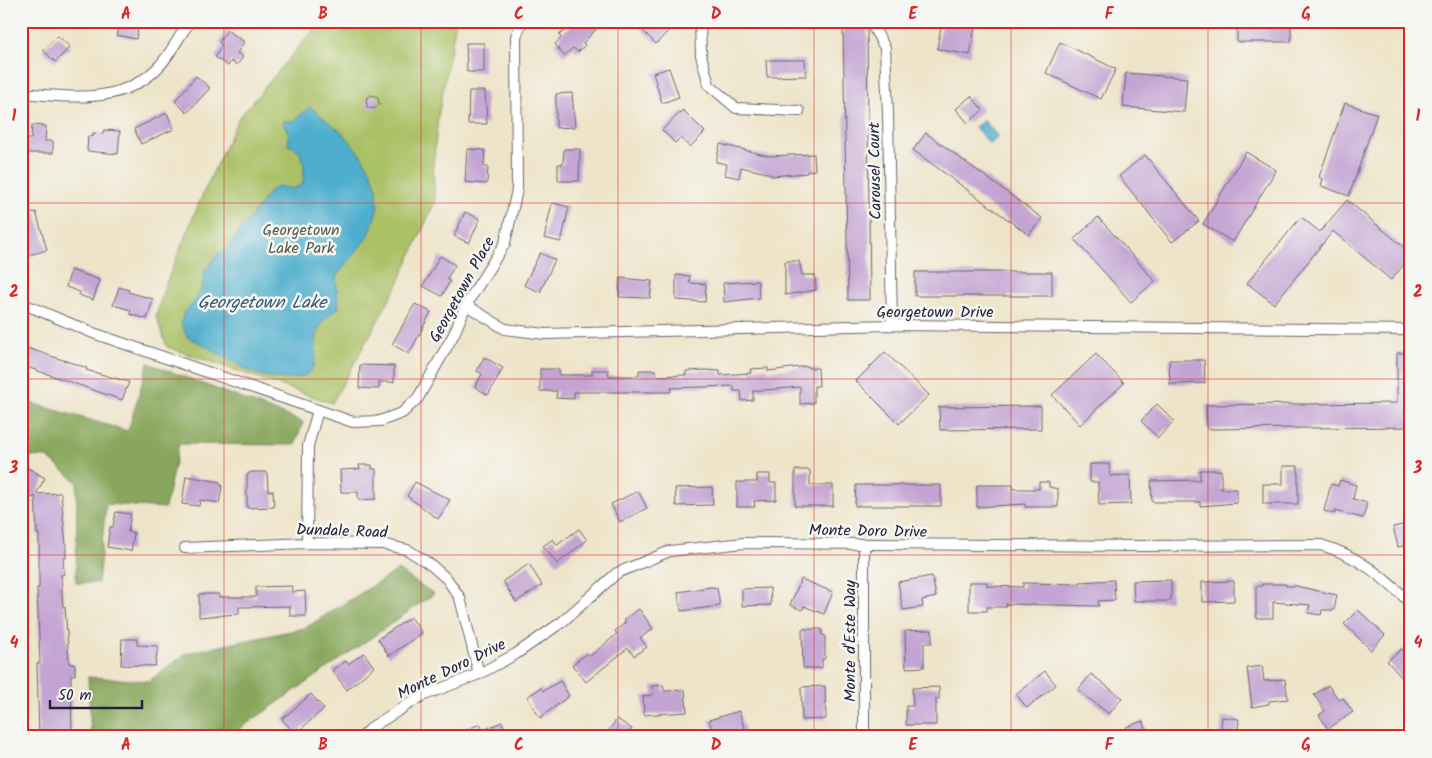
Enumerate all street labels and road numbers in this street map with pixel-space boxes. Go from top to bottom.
street label: Carousel Court [862,121,889,220]
street label: Georgetown Place [423,232,502,347]
street label: Georgetown Drive [877,300,993,325]
street label: Dundale Road [296,517,389,546]
street label: Monte Doro Drive [809,518,927,545]
street label: Monte d'Este Way [838,580,863,702]
street label: Monte Doro Drive [393,632,510,706]

